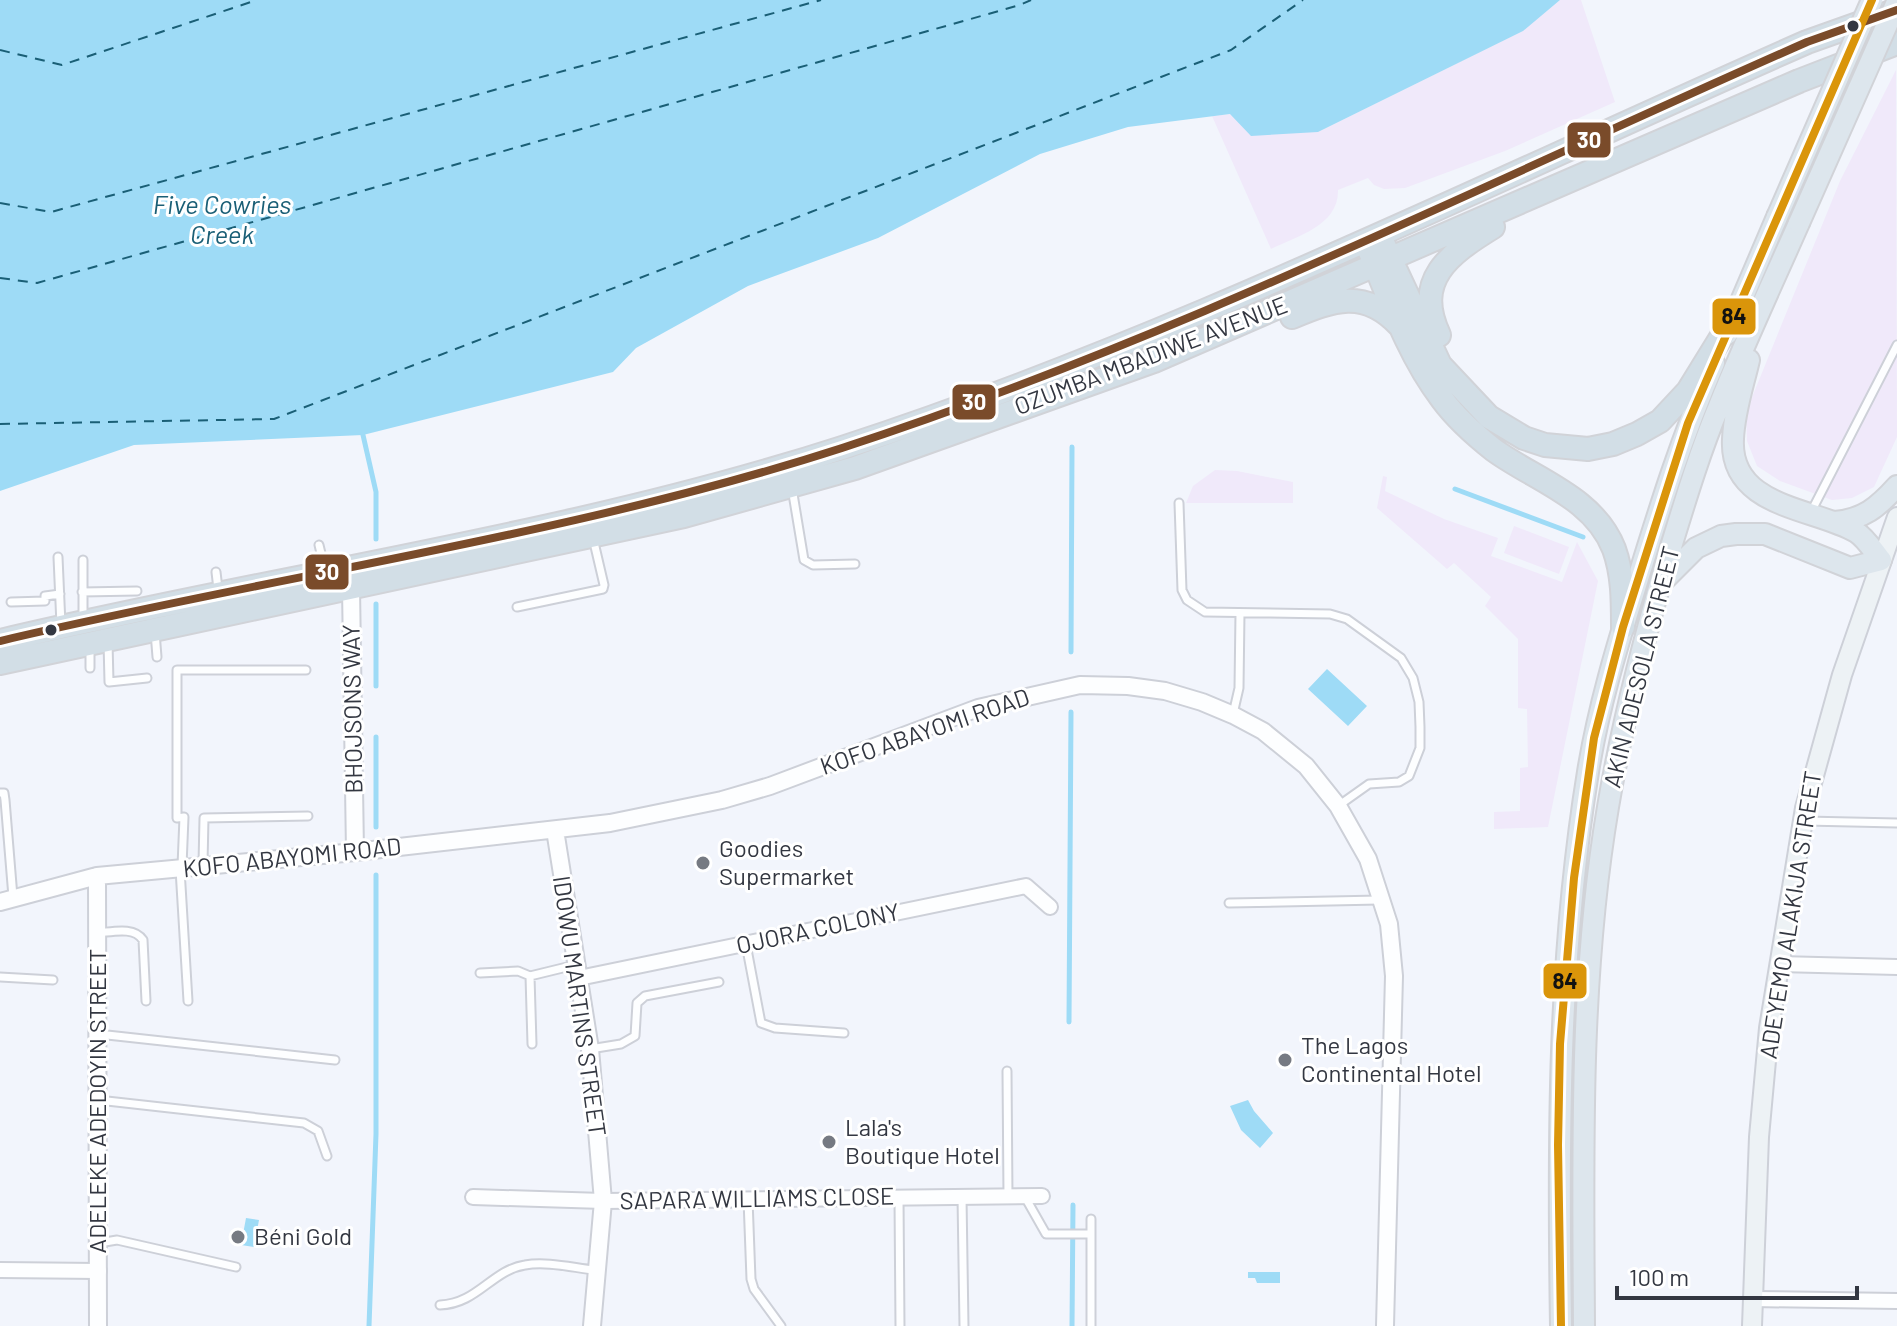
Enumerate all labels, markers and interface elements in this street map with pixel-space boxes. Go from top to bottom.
unlabelled marker [1845,18,1861,34]
line badge: 30 [1566,121,1612,159]
text: 30 [1577,126,1601,152]
water label: Five Cowries Creek [153,188,291,249]
street label: OZUMBA MBADIWE AVENUE [1010,289,1291,420]
line badge: 84 [1711,297,1757,336]
text: 84 [1721,302,1747,328]
line badge: 30 [951,383,997,421]
text: 30 [962,388,986,414]
street label: AKIN ADESOLA STREET [1596,543,1685,790]
line badge: 30 [304,553,350,591]
text: 30 [315,558,339,584]
unlabelled marker [43,622,59,638]
street label: BHOJSONS WAY [336,624,367,794]
street label: KOFO ABAYOMI ROAD [816,681,1033,780]
street label: ADEYEMO ALAKIJA STREET [1752,769,1827,1061]
street label: KOFO ABAYOMI ROAD [181,831,403,882]
place label: Goodies Supermarket [719,833,854,890]
marker: Goodies Supermarket [694,854,712,872]
street label: IDOWU MARTINS STREET [548,874,613,1138]
street label: OJORA COLONY [733,896,902,959]
street label: ADELEKE ADEDOYIN STREET [82,949,111,1253]
line badge: 84 [1542,962,1588,1000]
text: 84 [1552,967,1578,993]
place label: The Lagos Continental Hotel [1301,1030,1482,1087]
marker: The Lagos Continental Hotel [1276,1051,1294,1069]
place label: Lala's Boutique Hotel [845,1112,1000,1169]
marker: Lala's Boutique Hotel [820,1133,838,1151]
street label: SAPARA WILLIAMS CLOSE [619,1181,895,1214]
place label: Béni Gold [254,1221,352,1250]
marker: Béni Gold [229,1228,247,1246]
scale bar [1617,1250,1857,1300]
text: 100 m [1629,1262,1689,1291]

